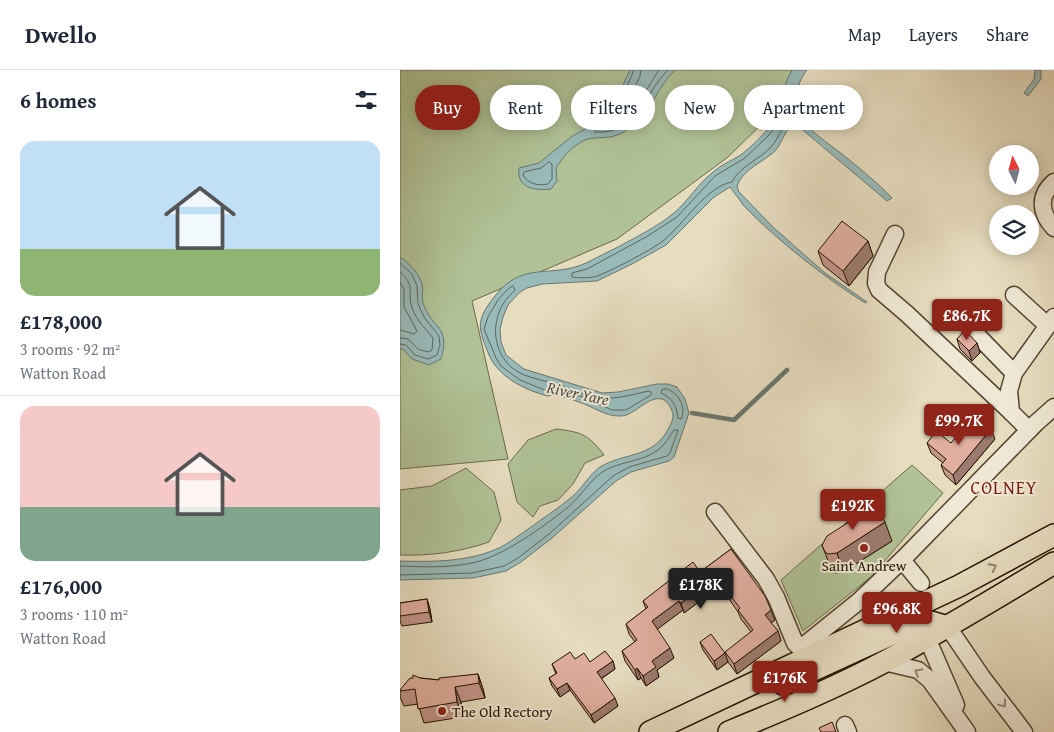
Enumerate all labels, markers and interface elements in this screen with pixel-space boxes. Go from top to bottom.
text: Dwello [25,17,97,52]
text: Map [848,21,881,48]
text: Layers [909,21,958,48]
text: Share [986,21,1029,48]
text: 6 homes [20,85,96,116]
chip: Buy [415,85,480,130]
chip: Rent [490,85,561,130]
chip: Filters [571,85,655,130]
chip: New [665,85,734,130]
chip: Apartment [744,85,863,130]
icon: filters [352,86,380,114]
north arrow [989,145,1039,195]
map controls [989,145,1039,255]
icon: home [155,173,245,263]
button: layers [989,205,1039,255]
pin: £86.7K [926,298,1008,341]
text: £86.7K [943,303,991,327]
text: £178,000 [20,306,102,337]
text: 3 rooms · 92 m² [20,337,120,361]
text: Watton Road [20,361,106,385]
water label: River Yare [544,375,612,411]
pin: £99.7K [918,404,1000,446]
text: £99.7K [935,408,983,432]
icon: home [155,439,245,529]
district label: COLNEY [970,474,1038,501]
pin: £192K [818,488,888,531]
text: £192K [831,493,875,517]
marker: Saint Andrew [858,542,870,554]
place label: Saint Andrew [822,555,907,576]
one-way arrow [988,564,997,574]
pin: £178K [666,568,736,610]
text: £176,000 [20,571,102,602]
text: £178K [679,572,723,596]
pin: £96.8K [856,592,938,634]
text: £96.8K [873,596,921,620]
text: 3 rooms · 110 m² [20,602,128,626]
text: Watton Road [20,626,106,650]
pin: £176K [750,660,820,703]
text: £176K [763,665,807,689]
one-way arrow [914,668,923,678]
one-way arrow [997,698,1006,708]
place label: The Old Rectory [452,701,553,722]
marker: The Old Rectory [436,705,448,717]

